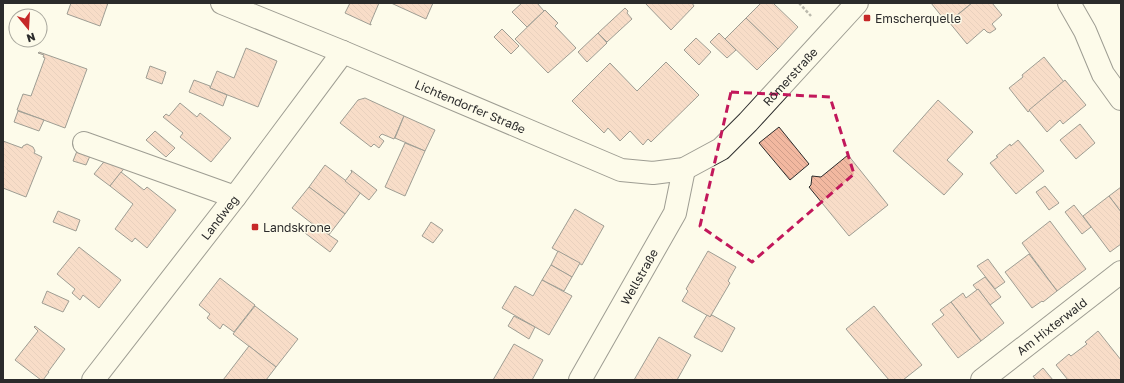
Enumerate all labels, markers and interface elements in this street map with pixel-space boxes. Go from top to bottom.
north arrow [8,8,48,48]
place label: Emscherquelle [875,11,961,26]
marker: Emscherquelle [862,13,872,23]
text: N [25,31,37,45]
street label: Römerstraße [759,44,820,109]
street label: Lichtendorfer Straße [413,76,528,136]
street label: Landweg [197,192,241,243]
place label: Landskrone [263,220,331,235]
marker: Landskrone [250,222,260,232]
street label: Wellstraße [617,246,661,307]
street label: Am Hixterwald [1013,294,1090,358]

